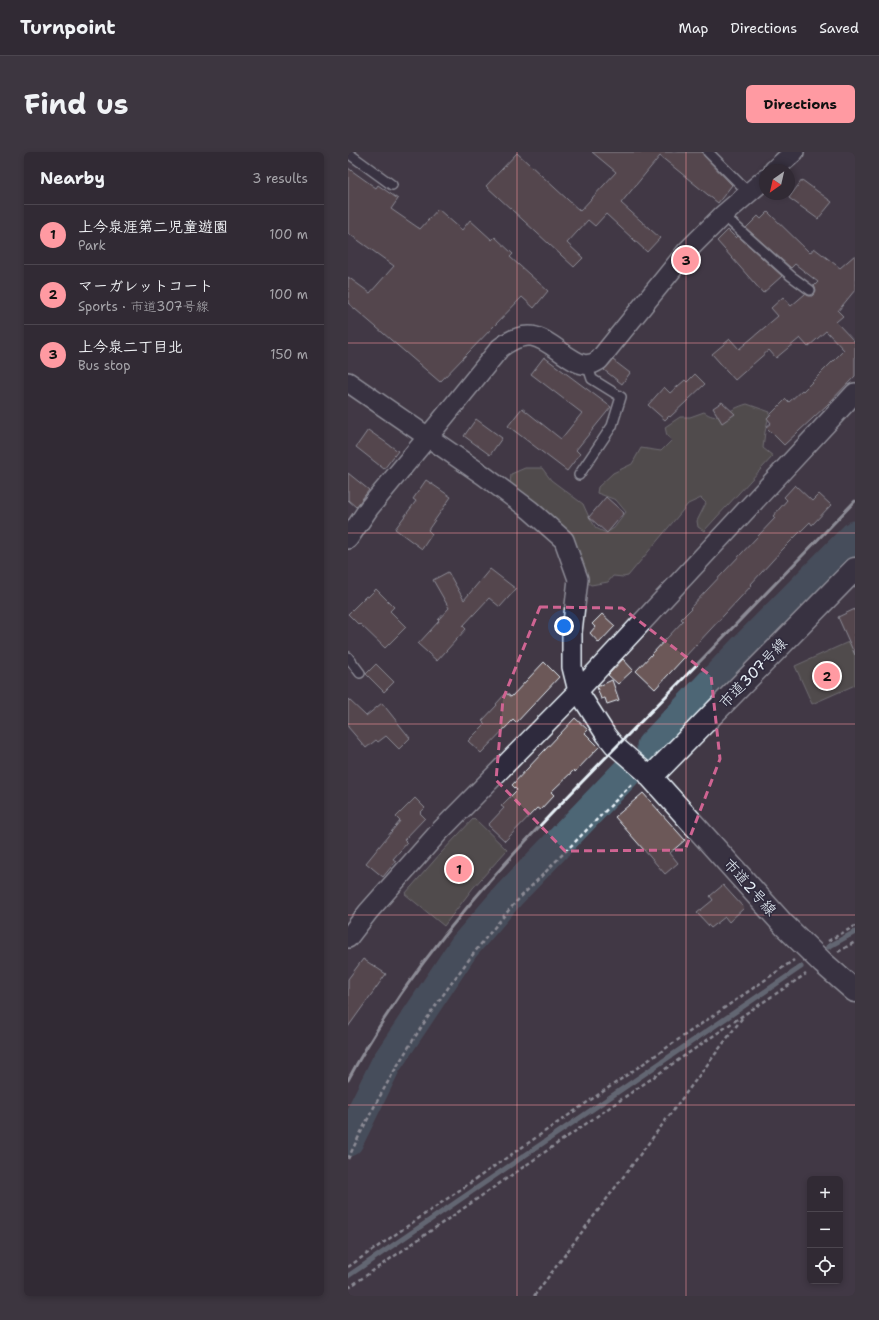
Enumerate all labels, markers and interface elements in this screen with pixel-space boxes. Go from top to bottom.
text: Turnpoint [20,15,116,40]
text: Map [679,19,709,37]
text: Directions [731,19,797,37]
text: Saved [819,19,859,37]
text: Find us [24,85,129,123]
button: Directions [746,85,855,123]
north arrow [759,164,795,200]
text: Nearby [40,167,105,189]
text: 3 results [252,170,308,187]
text: 上今泉涯第二児童遊園 [78,217,228,237]
text: 1 [50,226,56,243]
text: 100 m [269,226,308,243]
text: Park [78,237,106,254]
pin: 3 [673,245,699,275]
text: マーガレットコート [78,276,213,296]
text: 2 [48,286,58,303]
text: 100 m [269,286,308,303]
text: Sports · 市道307号線 [78,298,209,315]
text: 上今泉二丁目北 [78,337,183,357]
text: 3 [48,346,58,363]
text: 150 m [270,346,308,363]
text: Bus stop [78,357,130,374]
your location [554,616,574,636]
street label: 市道307号線 [714,634,792,712]
pin: 2 [814,661,840,691]
pin: 1 [446,854,472,884]
street label: 市道2号線 [719,854,781,920]
map controls [807,1176,843,1284]
button: + [807,1176,843,1212]
button: − [807,1212,843,1248]
button: locate [807,1248,843,1284]

